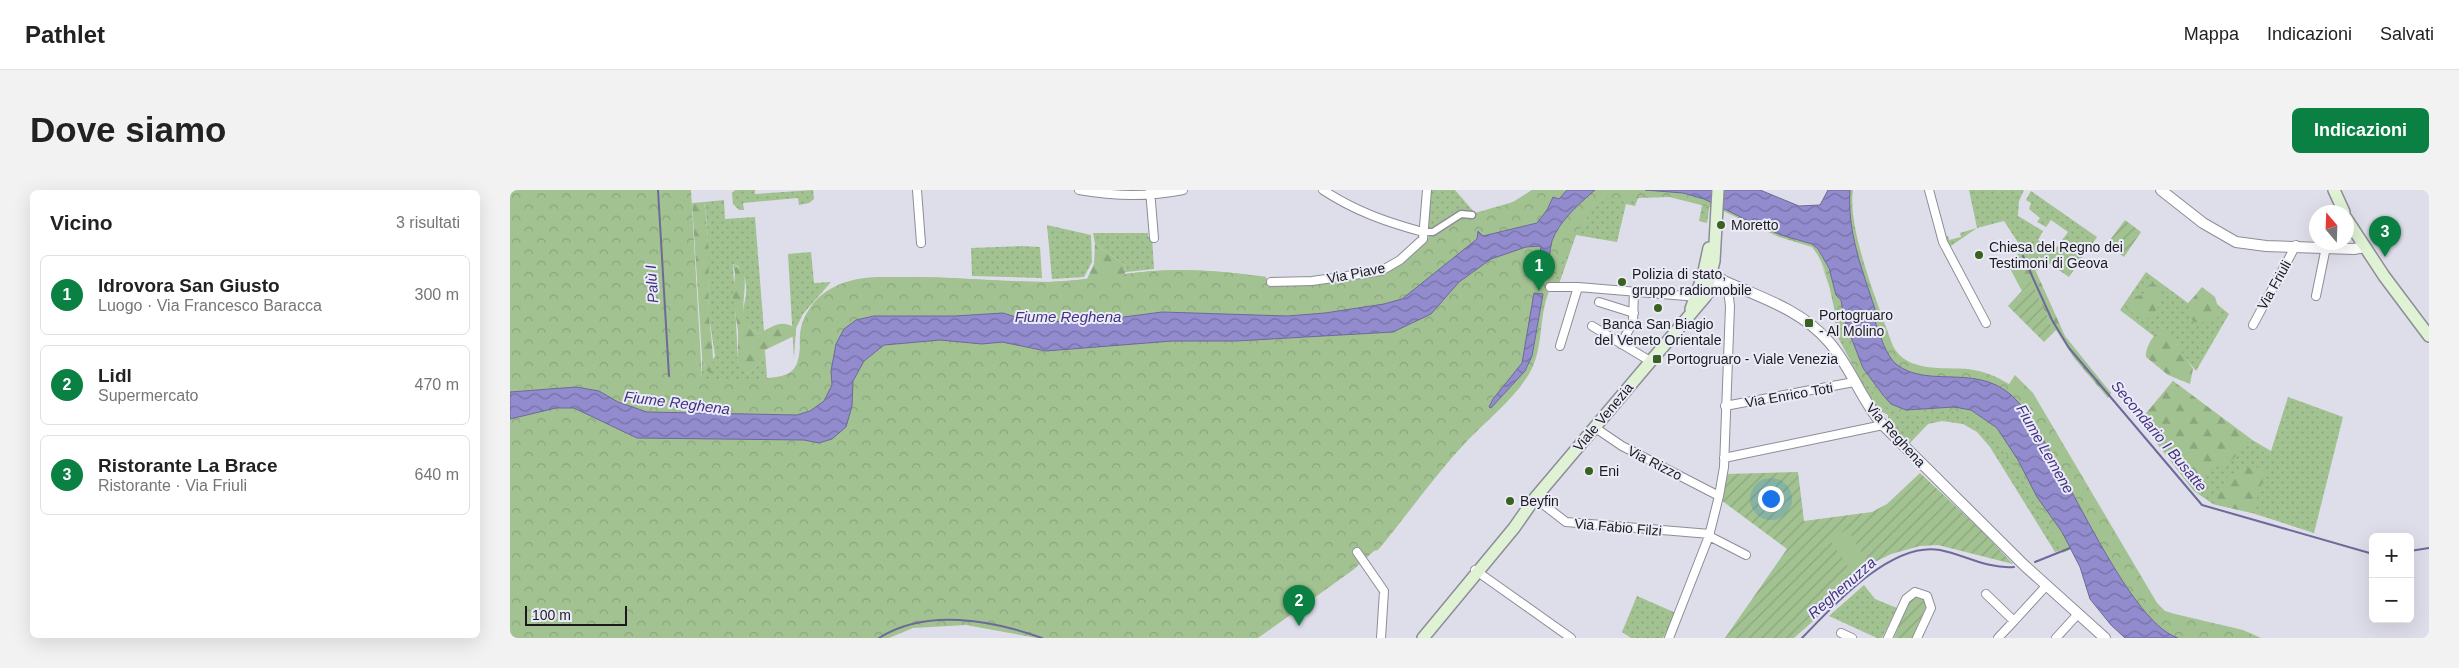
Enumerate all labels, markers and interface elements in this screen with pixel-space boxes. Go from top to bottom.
text: Pathlet [25,21,105,48]
text: Mappa [2184,24,2239,44]
text: Indicazioni [2267,24,2352,44]
text: Salvati [2380,24,2434,44]
button: Indicazioni [2292,108,2429,153]
text: Dove siamo [30,110,226,149]
north arrow [2309,205,2354,250]
text: Vicino [50,211,113,234]
text: 3 risultati [396,214,460,231]
pin: 3 [2369,216,2401,257]
place label: Moretto [1731,217,1779,233]
marker: Moretto [1715,219,1727,231]
place label: Chiesa del Regno dei Testimoni di Geova [1989,239,2123,271]
marker: Chiesa del Regno dei Testimoni di Geova [1973,249,1985,261]
pin: 1 [1523,250,1555,291]
street label: Via Friuli [2254,257,2294,313]
street label: Via Piave [1326,259,1387,286]
water label: Palù I [642,264,661,304]
place label: Polizia di stato, gruppo radiomobile [1632,266,1752,298]
text: Idrovora San Giusto [98,275,280,296]
marker: Polizia di stato, gruppo radiomobile [1616,276,1628,288]
text: 1 [63,286,71,303]
text: 300 m [415,286,459,303]
text: Luogo · Via Francesco Baracca [98,297,322,314]
marker: Banca San Biagio del Veneto Orientale [1652,302,1664,314]
place label: Portogruaro - Al Molino [1819,307,1893,339]
water label: Fiume Reghena [1015,308,1121,325]
place label: Banca San Biagio del Veneto Orientale [1595,316,1722,348]
marker: Portogruaro - Al Molino [1803,317,1815,329]
place label: Portogruaro - Viale Venezia [1667,351,1838,367]
marker: Portogruaro - Viale Venezia [1651,353,1663,365]
text: Lidl [98,365,132,386]
text: 2 [63,376,71,393]
text: 470 m [415,376,459,393]
water label: Secondario I Busatte [2108,377,2211,494]
street label: Viale Venezia [1570,379,1636,455]
street label: Via Enrico Toti [1744,379,1834,411]
text: Supermercato [98,387,199,404]
water label: Fiume Reghena [623,388,731,417]
street label: Via Reghena [1863,400,1929,470]
water label: Fiume Lemene [2013,401,2078,496]
street label: Via Rizzo [1625,443,1685,484]
text: Ristorante La Brace [98,455,278,476]
place label: Eni [1599,463,1619,479]
marker: Eni [1583,465,1595,477]
text: 3 [63,466,71,483]
text: 640 m [415,466,459,483]
text: Ristorante · Via Friuli [98,477,247,494]
your location [1758,486,1784,512]
place label: Beyfin [1520,493,1559,509]
marker: Beyfin [1504,495,1516,507]
street label: Via Fabio Filzi [1574,515,1662,539]
map controls [2369,533,2414,623]
button: + [2369,533,2414,578]
water label: Reghenuzza [1804,554,1879,622]
button: − [2369,578,2414,623]
pin: 2 [1283,585,1315,626]
scale bar [525,603,628,626]
text: 100 m [532,607,571,623]

